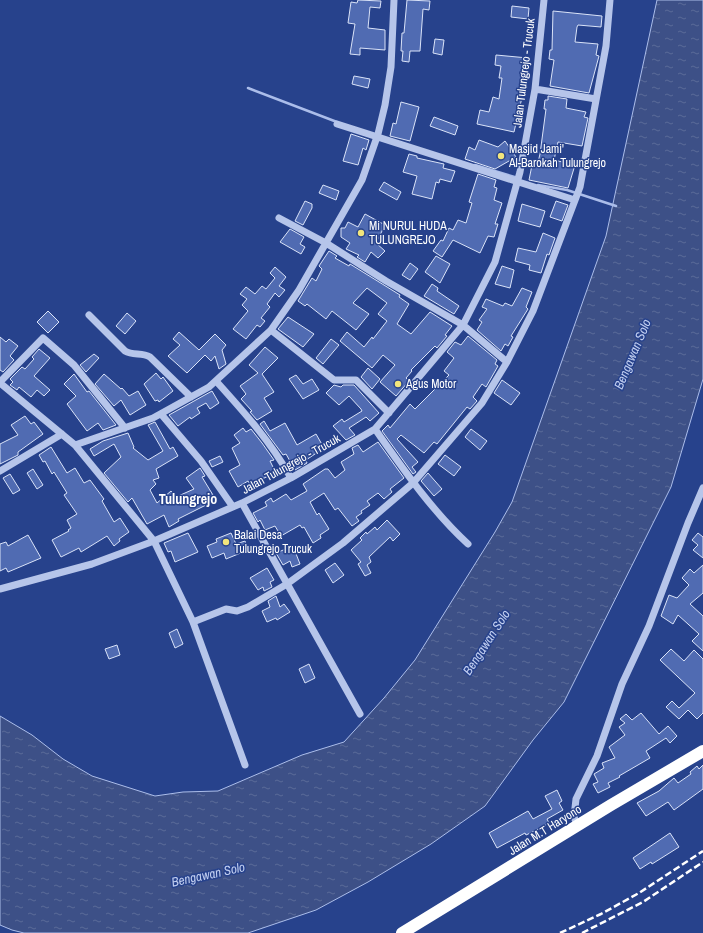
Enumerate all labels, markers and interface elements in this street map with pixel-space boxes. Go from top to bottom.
street label: Jalan Tulungrejo - Trucuk [509,17,539,129]
place label: Masjid Jami' Al-Barokah Tulungrejo [508,141,606,171]
marker: Masjid Jami' Al-Barokah Tulungrejo [496,151,506,161]
place label: Mi NURUL HUDA TULUNGREJO [369,218,447,248]
marker: Mi NURUL HUDA TULUNGREJO [356,228,366,238]
water label: Bengawan Solo [610,316,655,392]
place label: Agus Motor [405,376,457,392]
marker: Agus Motor [393,379,403,389]
street label: Jalan Tulungrejo - Trucuk [239,430,343,498]
district label: Tulungrejo [159,490,217,508]
place label: Balai Desa Tulungrejo Trucuk [234,527,312,557]
marker: Balai Desa Tulungrejo Trucuk [221,537,231,547]
water label: Bengawan Solo [459,606,514,678]
street label: Jalan M.T Haryono [506,801,584,859]
water label: Bengawan Solo [170,858,246,891]

